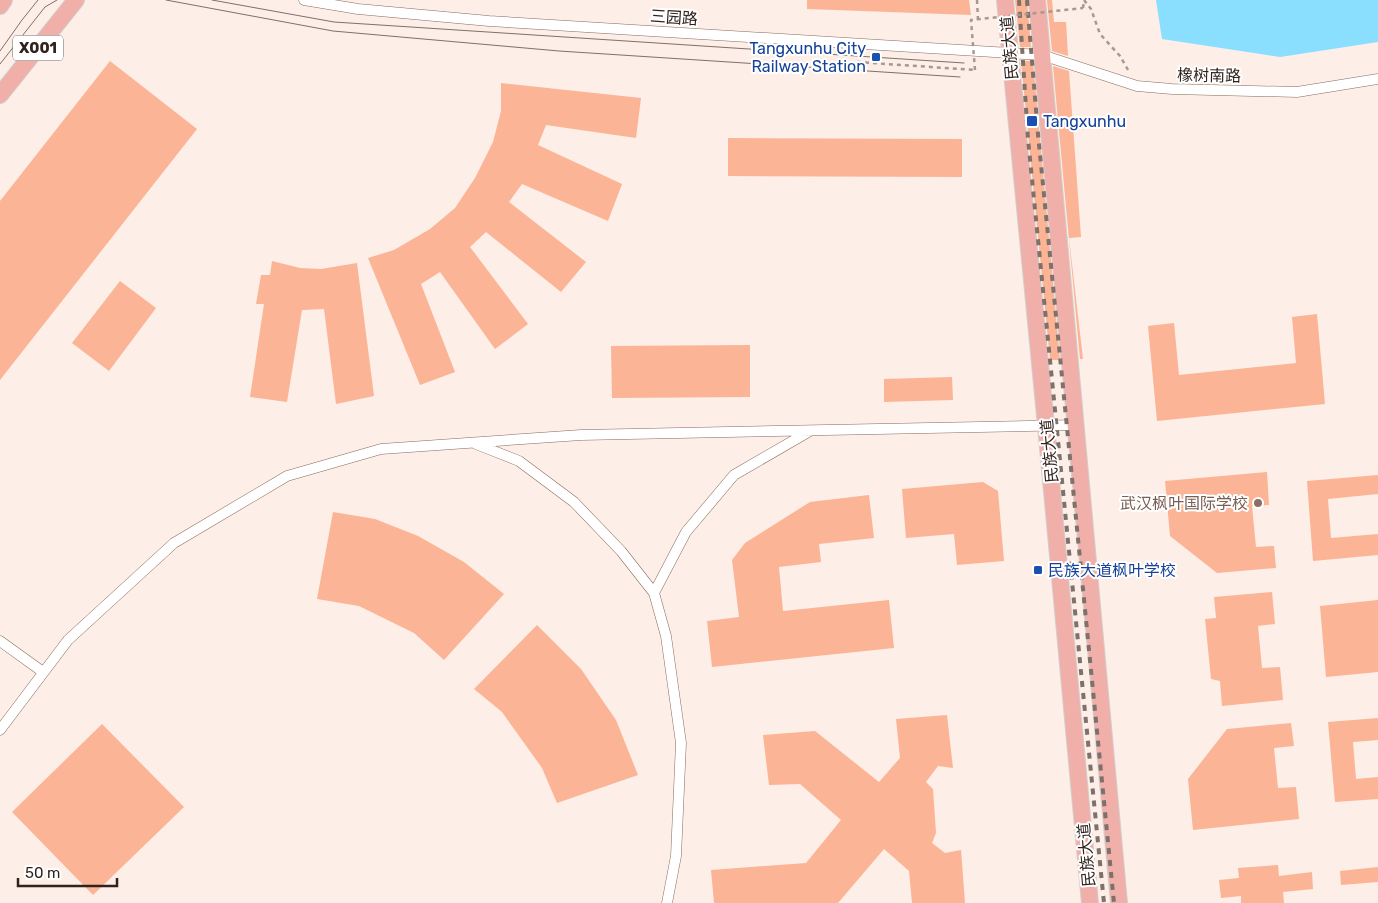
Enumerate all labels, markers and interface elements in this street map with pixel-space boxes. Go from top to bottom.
street label: 三园路 [649,6,699,29]
street label: 民族大道 [997,15,1022,81]
road number: X001 [13,36,63,60]
place label: Tangxunhu City Railway Station [749,39,866,76]
marker: Tangxunhu City Railway Station [870,51,882,63]
street label: 橡树南路 [1177,65,1241,86]
place label: Tangxunhu [1043,112,1126,131]
marker: Tangxunhu [1025,114,1039,128]
street label: 民族大道 [1037,418,1062,484]
place label: 武汉枫叶国际学校 [1120,494,1248,513]
marker: 武汉枫叶国际学校 [1252,497,1264,509]
place label: 民族大道枫叶学校 [1048,561,1176,580]
marker: 民族大道枫叶学校 [1032,564,1044,576]
street label: 民族大道 [1074,822,1099,888]
scale bar [18,856,116,888]
text: 50 m [25,864,60,882]

